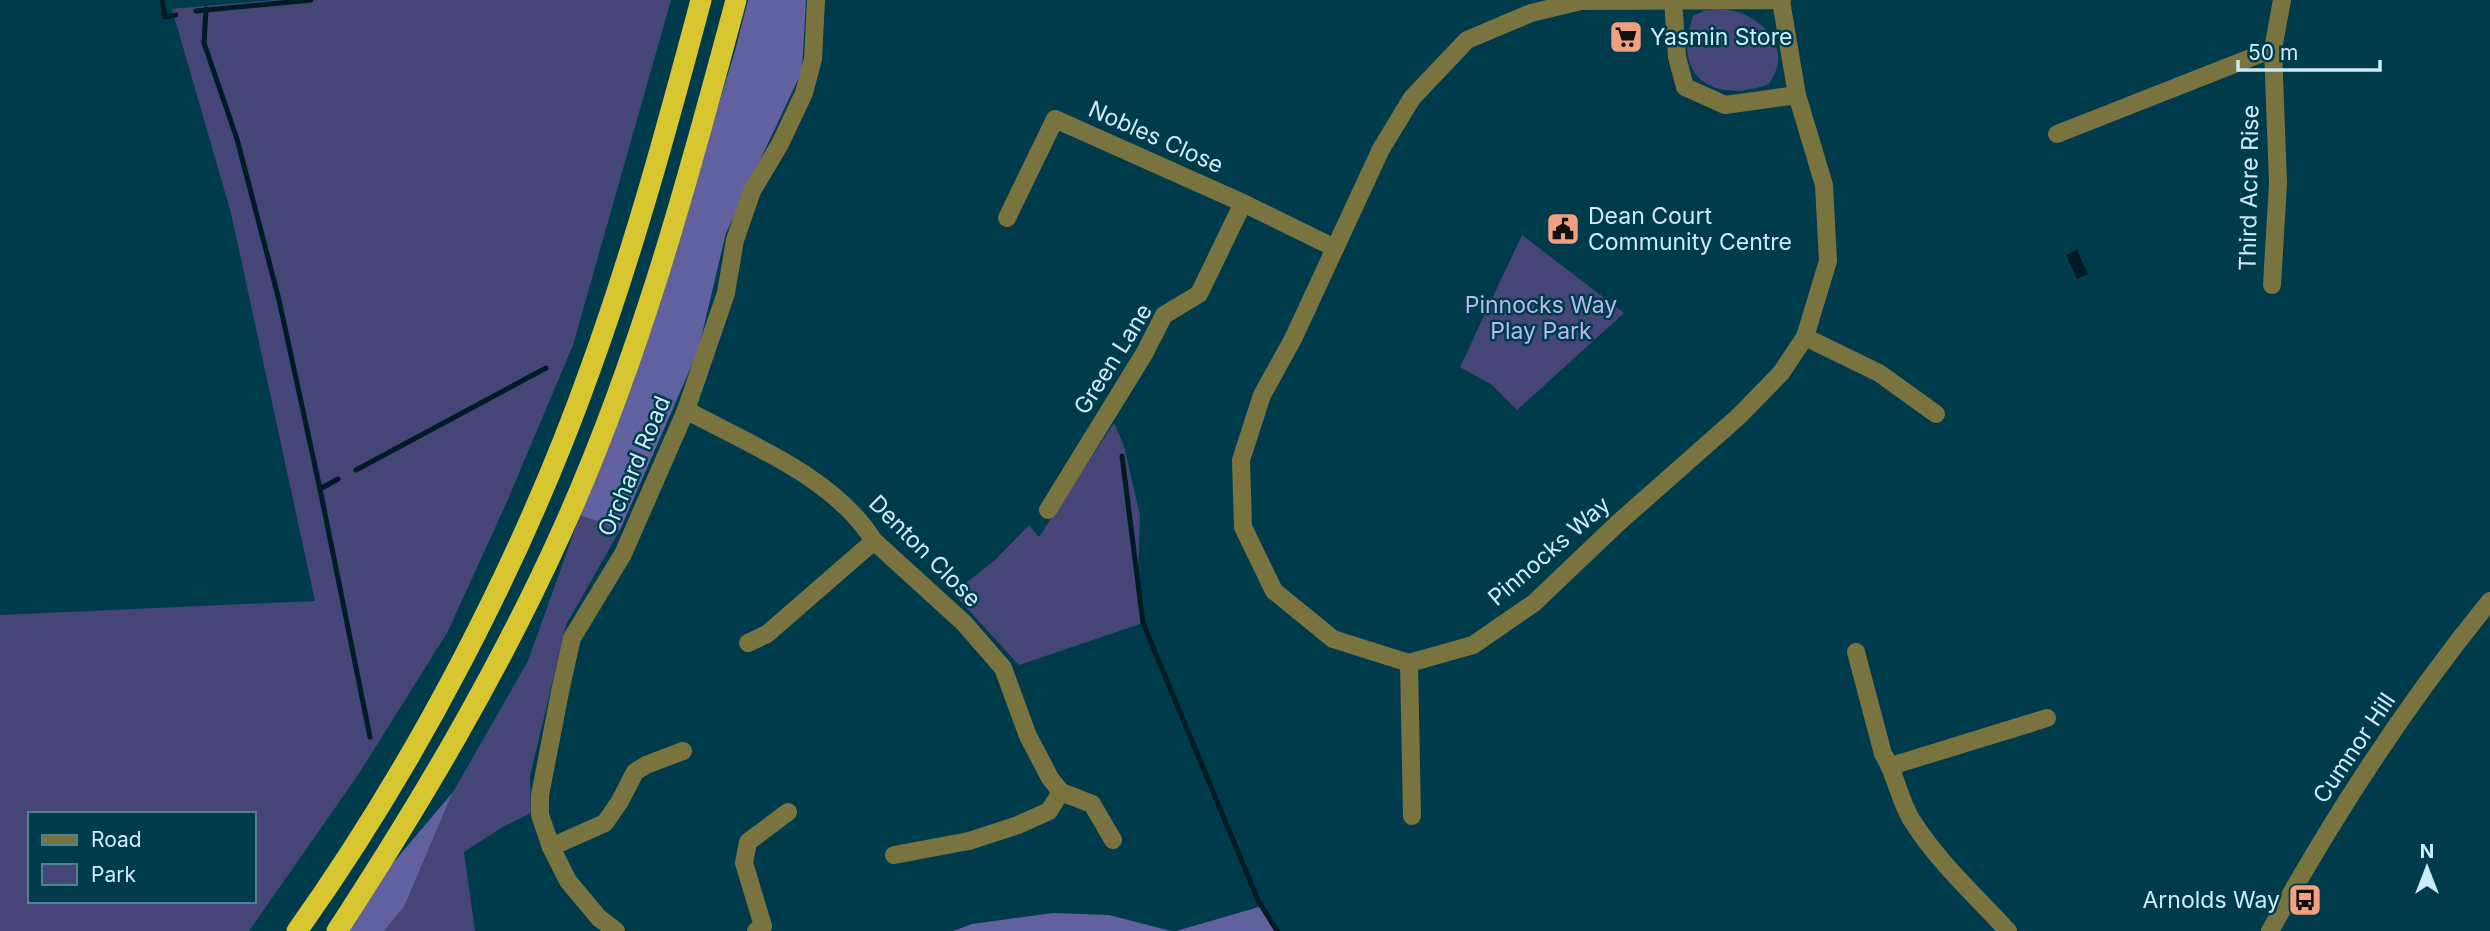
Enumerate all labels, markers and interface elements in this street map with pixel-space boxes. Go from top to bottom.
supermarket icon: Yasmin Store [1607,18,1645,56]
place label: Yasmin Store [1650,23,1792,51]
scale bar [2238,28,2380,72]
text: 50 m [2248,40,2298,65]
street label: Nobles Close [1084,95,1228,179]
street label: Third Acre Rise [2234,105,2264,271]
place label: Dean Court Community Centre [1588,202,1792,256]
public building icon: Dean Court Community Centre [1544,210,1582,248]
park label: Pinnocks Way Play Park [1465,291,1617,345]
street label: Green Lane [1068,298,1158,420]
street label: Orchard Road [592,392,676,540]
street label: Denton Close [863,489,987,613]
street label: Pinnocks Way [1482,490,1616,612]
street label: Cumnor Hill [2307,688,2401,808]
legend [28,812,256,903]
text: Road [91,827,142,852]
north arrow [2392,833,2462,903]
text: N [2420,840,2434,863]
text: Park [91,862,136,887]
bus stop icon: Arnolds Way [2286,881,2324,919]
place label: Arnolds Way [2142,886,2280,914]

